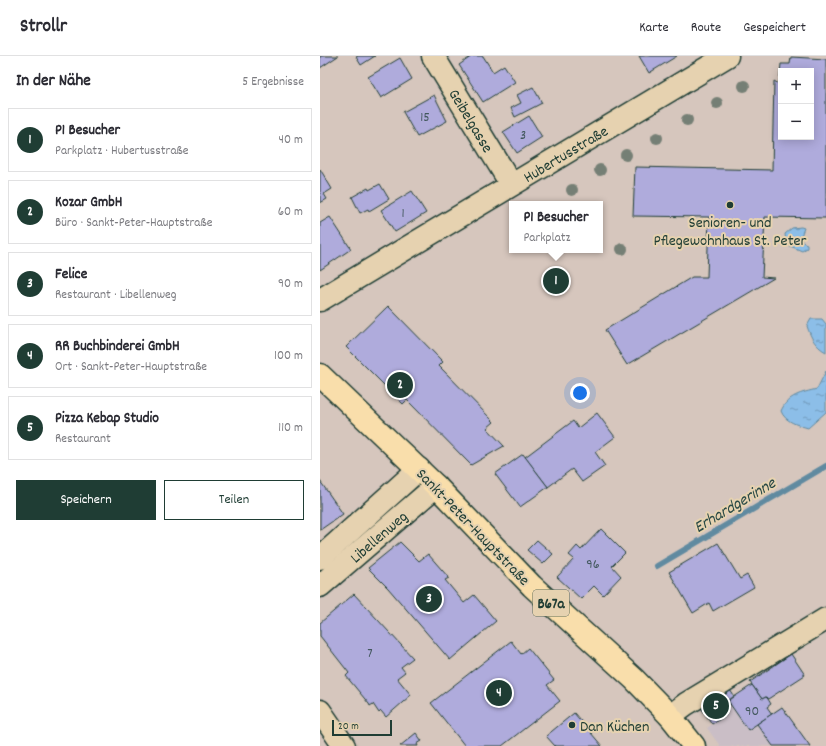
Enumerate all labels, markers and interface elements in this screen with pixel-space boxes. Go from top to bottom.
text: Strollr [20,14,67,41]
text: Karte [639,18,669,38]
text: Route [691,18,721,38]
text: Gespeichert [743,18,806,38]
map controls [778,68,814,140]
button: + [778,68,814,104]
text: In der Nähe [16,70,91,94]
text: 5 Ergebnisse [242,73,304,92]
street label: Geibelgasse [442,85,498,158]
button: − [778,104,814,140]
house number: 15 [420,108,430,128]
text: P1 Besucher [55,120,120,142]
street label: Hubertusstraße [520,121,613,190]
house number: 3 [520,126,526,146]
text: 1 [29,131,31,150]
text: 40 m [279,131,303,150]
text: Parkplatz · Hubertusstraße [55,142,188,161]
text: Kozar GmbH [55,192,122,214]
marker: Senioren- und Pflegewohnhaus St. Peter [725,200,735,210]
popup [509,201,603,253]
text: 2 [27,203,33,222]
text: 60 m [278,203,303,222]
house number: 1 [401,204,405,224]
text: P1 Besucher [523,207,589,229]
place label: Senioren- und Pflegewohnhaus St. Peter [653,212,807,253]
text: Büro · Sankt-Peter-Hauptstraße [55,214,212,233]
text: Parkplatz [523,229,571,248]
text: Felice [55,264,87,286]
pin: 1 [543,266,569,296]
text: 3 [27,275,33,294]
text: 90 m [278,275,303,294]
text: Restaurant · Libellenweg [55,286,176,305]
text: RR Buchbinderei GmbH [55,336,180,358]
text: 4 [27,347,33,366]
text: 100 m [274,347,303,366]
text: Ort · Sankt-Peter-Hauptstraße [55,358,207,377]
pin: 2 [387,370,413,400]
your location [570,383,590,403]
text: Pizza Kebap Studio [55,408,159,430]
text: 5 [27,419,33,438]
text: 110 m [278,419,303,438]
text: Restaurant [55,430,111,449]
street label: Sankt-Peter-Hauptstraße [410,464,534,592]
water label: Erhardgerinne [690,472,782,540]
button: Speichern [16,480,156,520]
button: Teilen [164,480,304,520]
street label: Libellenweg [346,506,414,569]
house number: 96 [586,555,600,575]
pin: 3 [416,584,442,614]
road number: B67a [533,590,569,616]
house number: 7 [367,644,373,664]
pin: 4 [486,678,512,708]
pin: 5 [703,691,729,721]
house number: 90 [745,702,759,722]
place label: Dan Küchen [580,716,649,739]
scale bar [332,718,392,737]
text: 20 m [338,719,359,735]
marker: Dan Küchen [567,720,577,730]

